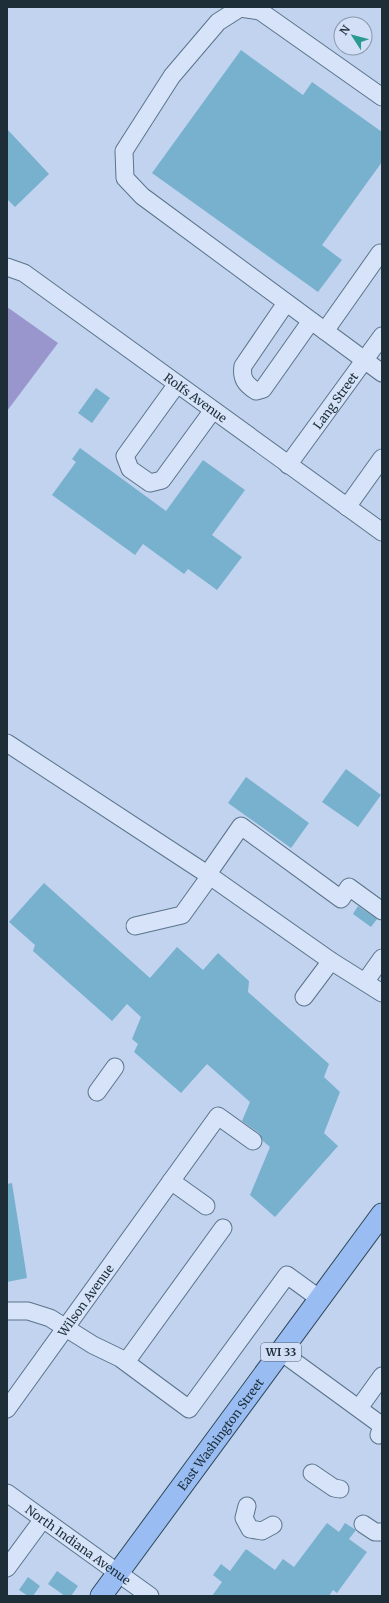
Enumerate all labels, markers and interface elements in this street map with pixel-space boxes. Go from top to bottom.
north arrow [333,16,373,56]
text: N [337,22,353,38]
street label: Rolfs Avenue [161,369,230,425]
street label: Lang Street [309,369,361,432]
street label: Wilson Avenue [54,1261,116,1340]
road number: WI 33 [261,1343,301,1361]
street label: East Washington Street [174,1375,266,1493]
street label: North Indiana Avenue [23,1501,134,1587]

